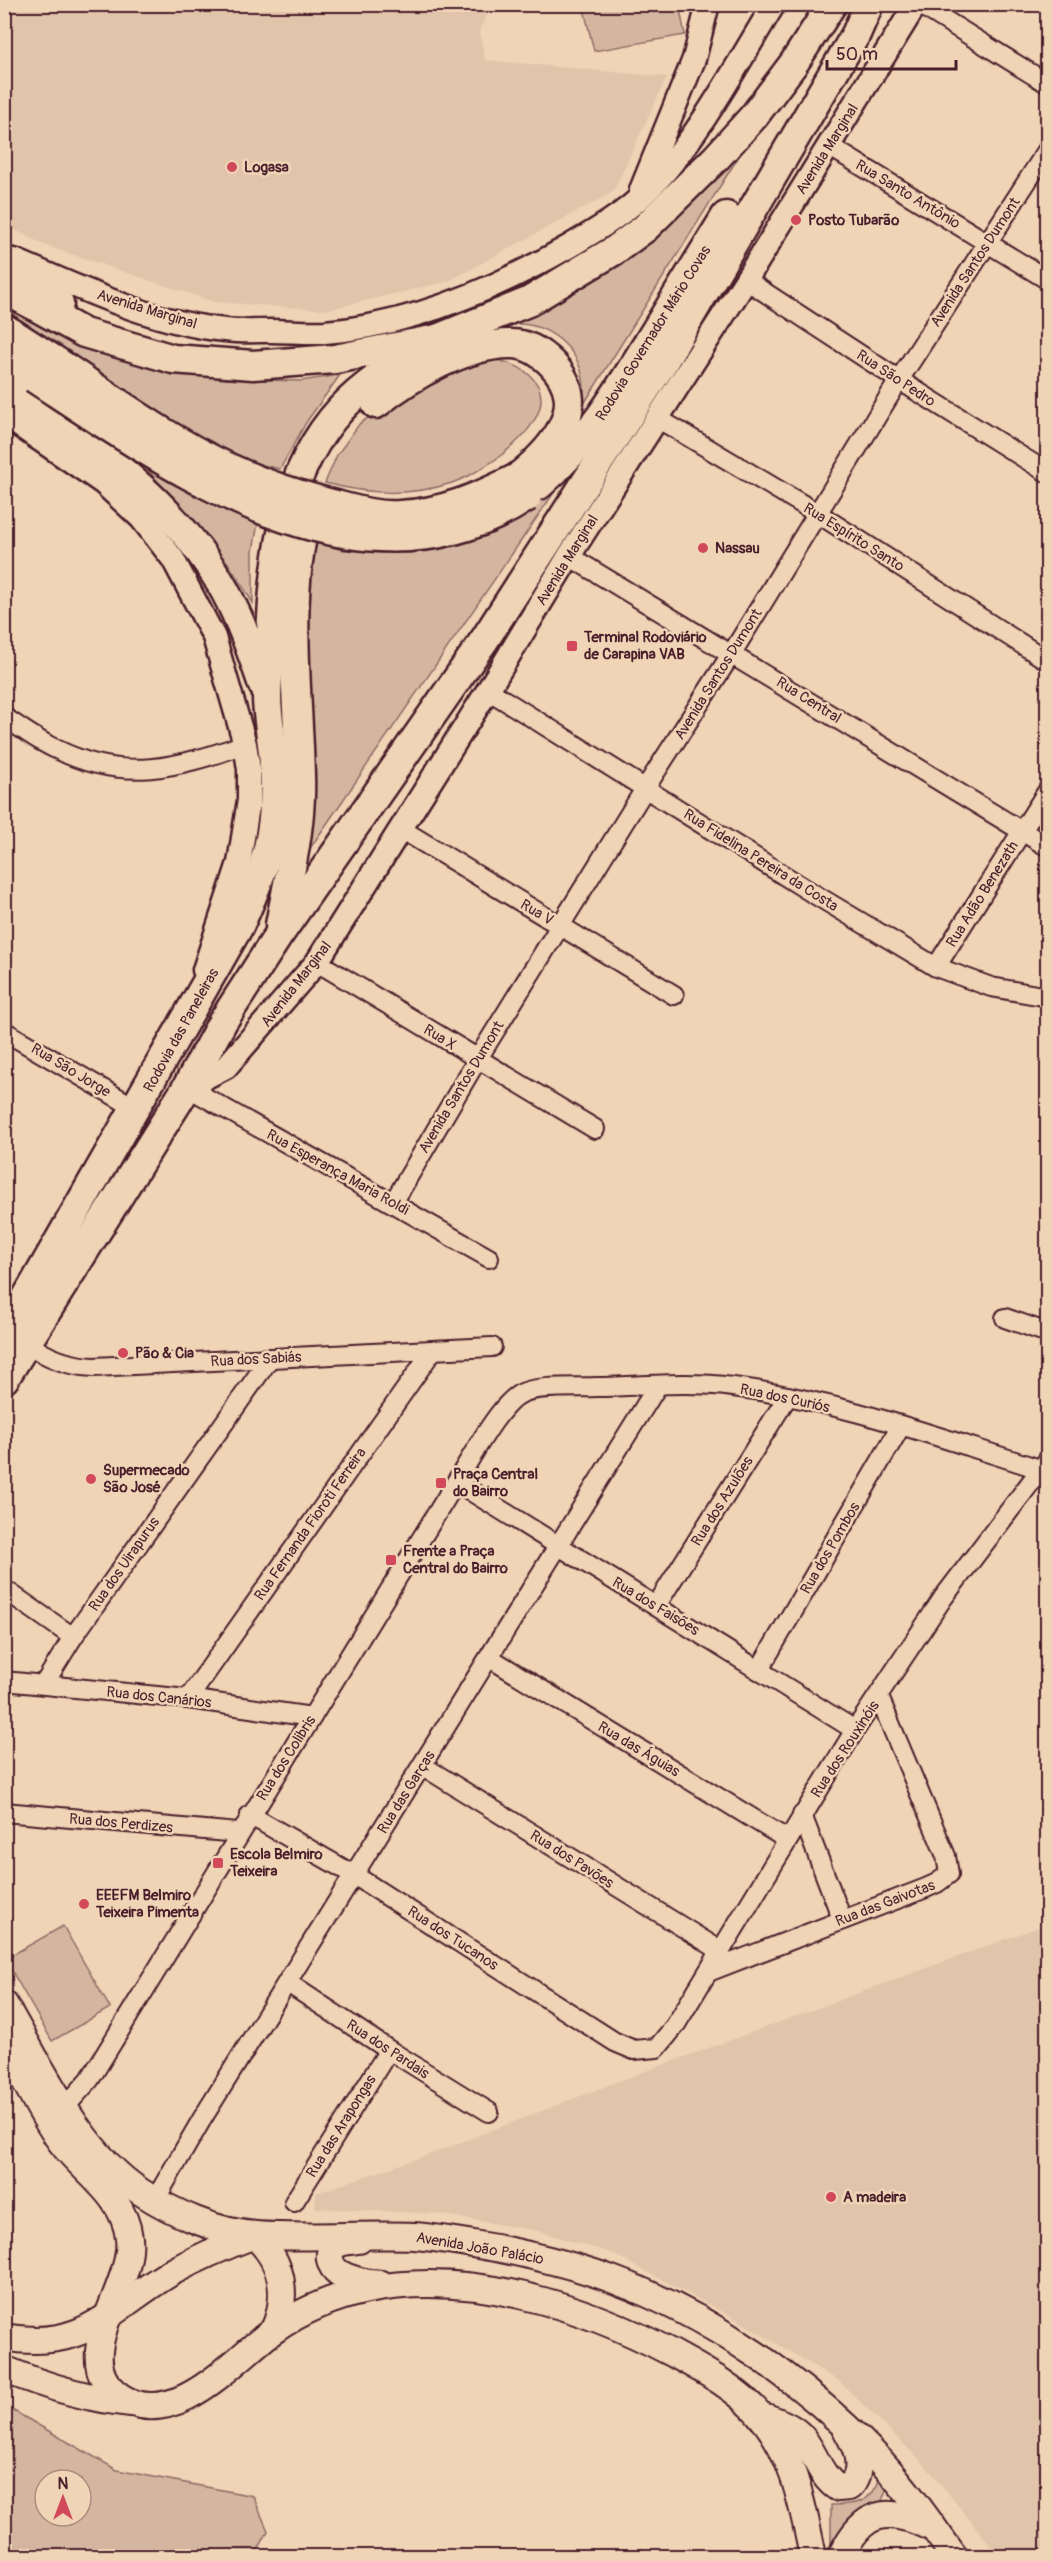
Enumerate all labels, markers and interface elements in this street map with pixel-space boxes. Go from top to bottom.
scale bar [827,33,956,71]
text: 50 m [836,43,878,66]
street label: Avenida Marginal [792,100,863,198]
street label: Rua Santo Antônio [852,156,964,233]
place label: Logasa [244,158,289,177]
marker: Logasa [225,160,239,174]
street label: Avenida Santos Dumont [926,193,1025,331]
place label: Posto Tubarão [808,211,899,230]
marker: Posto Tubarão [789,213,803,227]
street label: Rodovia Governador Mário Covas [592,242,715,424]
street label: Avenida Marginal [95,285,199,334]
street label: Rua São Pedro [853,346,939,411]
street label: Rua Espírito Santo [800,499,908,576]
street label: Avenida Marginal [532,511,603,609]
place label: Nassau [715,539,760,558]
marker: Nassau [696,541,710,555]
street label: Avenida Santos Dumont [670,604,767,743]
place label: Terminal Rodoviário de Carapina VAB [583,628,707,664]
marker: Terminal Rodoviário de Carapina VAB [565,639,579,653]
street label: Rua Central [773,673,845,728]
street label: Rua Fidelina Pereira da Costa [680,805,842,916]
street label: Rua Adão Benezath [942,838,1023,951]
street label: Rua V [517,895,557,930]
street label: Avenida Marginal [257,938,336,1031]
street label: Rodovia das Paneleiras [140,965,223,1095]
street label: Avenida Santos Dumont [414,1017,509,1157]
street label: Rua X [420,1020,460,1055]
street label: Rua São Jorge [27,1039,115,1102]
street label: Rua Esperança Maria Roldi [263,1125,413,1220]
place label: Pão & Cia [135,1344,194,1363]
marker: Pão & Cia [116,1346,130,1360]
street label: Rua dos Sabiás [210,1348,302,1371]
street label: Rua dos Curiós [738,1380,832,1417]
street label: Rua Fernanda Fioroti Ferreira [250,1444,371,1604]
street label: Rua dos Azulões [687,1453,758,1550]
place label: Supermecado São José [103,1461,190,1497]
place label: Praça Central do Bairro [453,1465,538,1501]
marker: Supermecado São José [84,1472,98,1486]
marker: Praça Central do Bairro [434,1476,448,1490]
street label: Rua dos Pombos [796,1499,865,1598]
street label: Rua dos Uirapurus [85,1513,164,1615]
place label: Frente a Praça Central do Bairro [403,1542,508,1578]
marker: Frente a Praça Central do Bairro [384,1553,398,1567]
street label: Rua dos Faisões [609,1573,703,1640]
street label: Rua dos Canários [105,1683,213,1712]
street label: Rua dos Rouxinóis [807,1697,884,1801]
street label: Rua dos Colibris [253,1712,320,1805]
street label: Rua das Águias [594,1718,683,1781]
street label: Rua das Garças [373,1747,440,1837]
street label: Rua dos Perdizes [68,1809,174,1838]
street label: Rua dos Pavões [526,1826,617,1893]
place label: Escola Belmiro Teixeira [229,1845,323,1881]
marker: Escola Belmiro Teixeira [211,1856,225,1870]
street label: Rua das Gaivotas [833,1876,938,1931]
place label: EEEFM Belmiro Teixeira Pimenta [95,1886,199,1922]
marker: EEEFM Belmiro Teixeira Pimenta [77,1897,91,1911]
street label: Rua dos Tucanos [404,1902,502,1975]
street label: Rua dos Pardais [343,2016,433,2083]
street label: Rua das Arapongas [302,2071,381,2181]
place label: A madeira [843,2188,906,2207]
marker: A madeira [824,2190,838,2204]
street label: Avenida João Palácio [415,2228,545,2269]
north arrow [33,2468,93,2528]
text: N [58,2474,69,2494]

